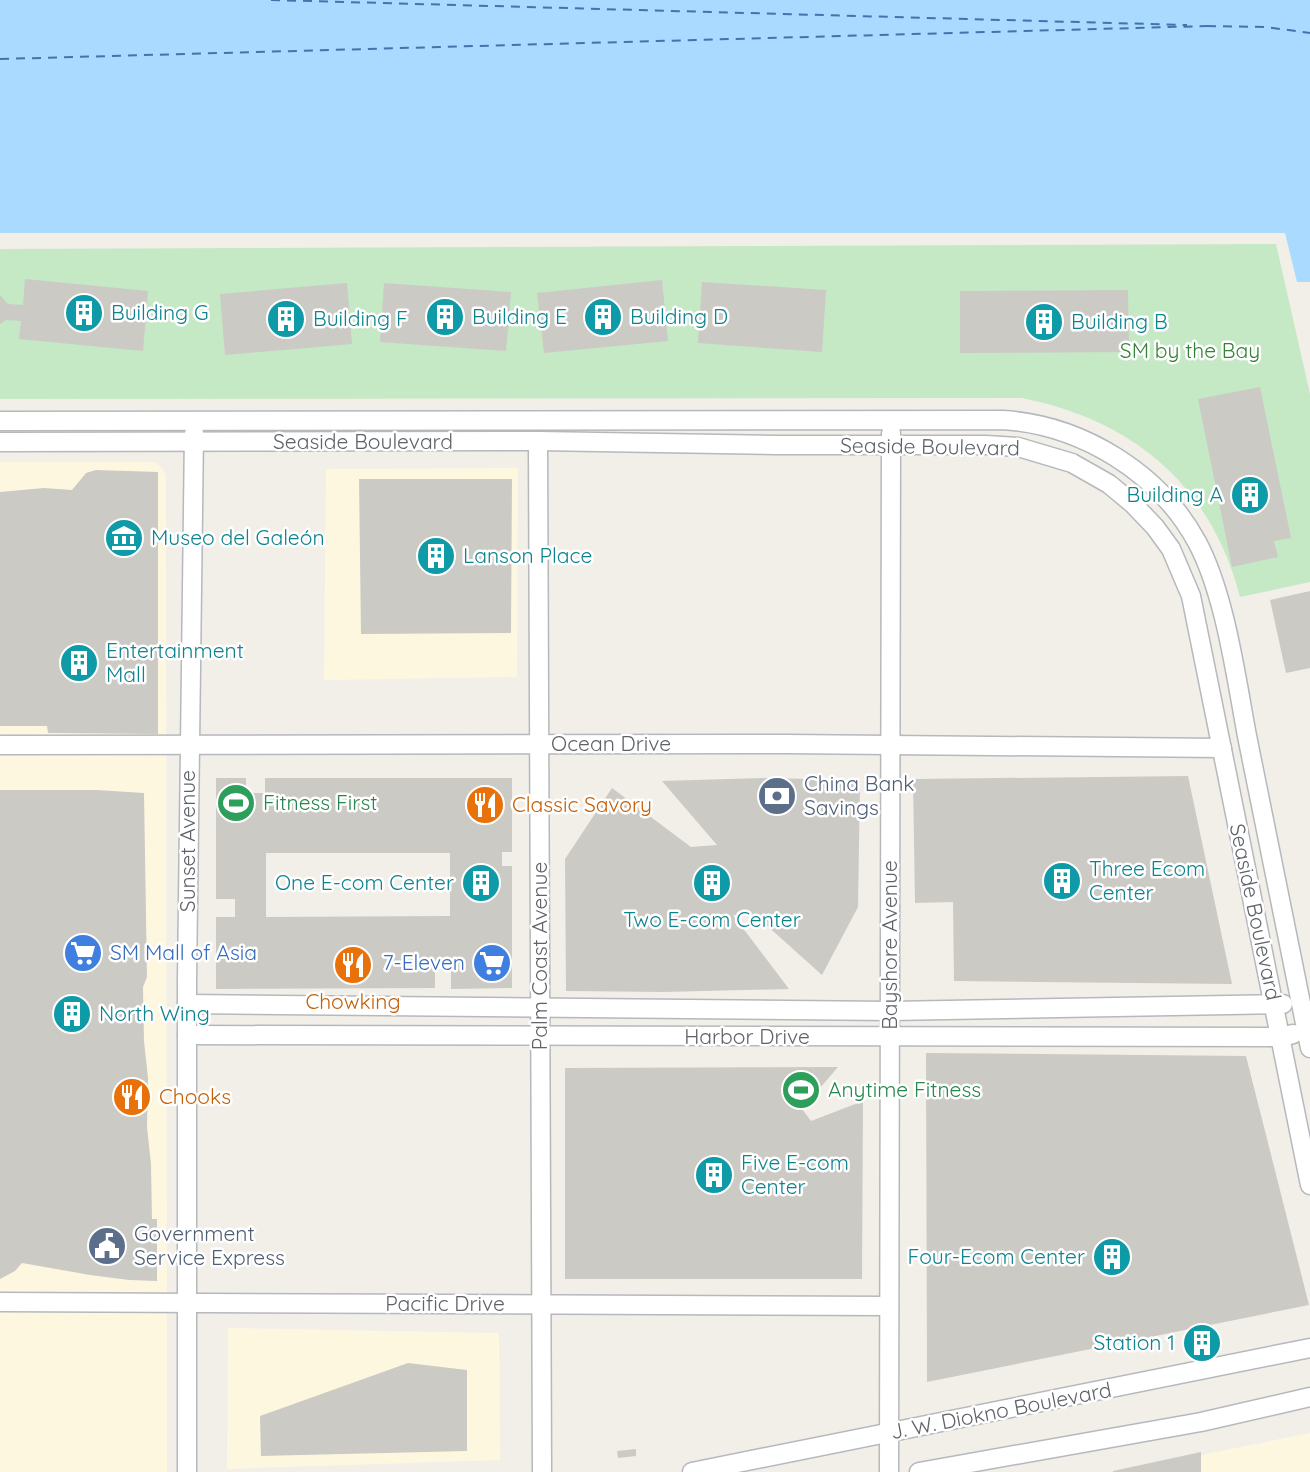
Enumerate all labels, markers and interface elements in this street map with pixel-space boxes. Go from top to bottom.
building icon: Building G [63,292,105,334]
building icon: Building E [424,296,466,338]
building icon: Building D [582,296,624,338]
building icon: Building F [265,298,307,340]
place label: Building G [111,299,209,325]
building icon: Building B [1023,301,1065,343]
place label: Building E [472,303,567,329]
place label: Building D [630,303,728,329]
place label: Building F [313,305,408,331]
place label: Building B [1071,308,1168,334]
park label: SM by the Bay [1120,337,1260,363]
street label: Seaside Boulevard [273,428,453,454]
street label: Seaside Boulevard [840,431,1020,461]
building icon: Building A [1229,474,1271,516]
place label: Building A [1126,481,1223,507]
museum icon: Museo del Galeón [103,517,145,559]
place label: Museo del Galeón [151,524,325,550]
building icon: Lanson Place [415,535,457,577]
place label: Lanson Place [463,542,592,568]
place label: Entertainment Mall [106,637,244,687]
building icon: Entertainment Mall [58,642,100,684]
street label: Ocean Drive [551,730,671,756]
street label: Sunset Avenue [174,770,200,912]
place label: China Bank Savings [804,770,915,820]
bank icon: China Bank Savings [756,775,798,817]
sports icon: Fitness First [215,782,257,824]
restaurant icon: Classic Savory [464,784,506,826]
place label: Fitness First [263,789,377,815]
place label: Classic Savory [512,791,652,817]
street label: Seaside Boulevard [1225,821,1287,1003]
place label: Three Ecom Center [1089,855,1205,905]
street label: Bayshore Avenue [876,860,902,1030]
building icon: Three Ecom Center [1041,860,1083,902]
building icon: One E-com Center [460,862,502,904]
street label: Palm Coast Avenue [526,862,552,1050]
building icon: Two E-com Center [691,862,733,904]
place label: One E-com Center [275,869,454,895]
place label: Two E-com Center [623,906,801,932]
supermarket icon: SM Mall of Asia [62,932,104,974]
place label: SM Mall of Asia [110,939,257,965]
supermarket icon: 7-Eleven [471,942,513,984]
restaurant icon: Chowking [332,944,374,986]
place label: 7-Eleven [383,949,465,975]
place label: Chowking [305,988,401,1014]
building icon: North Wing [51,993,93,1035]
place label: North Wing [99,1000,210,1026]
street label: Harbor Drive [684,1023,810,1049]
sports icon: Anytime Fitness [780,1069,822,1111]
restaurant icon: Chooks [111,1076,153,1118]
place label: Anytime Fitness [828,1076,981,1102]
place label: Chooks [159,1083,231,1109]
place label: Five E-com Center [741,1149,849,1199]
building icon: Five E-com Center [693,1154,735,1196]
place label: Government Service Express [134,1220,285,1270]
public building icon: Government Service Express [86,1225,128,1267]
building icon: Four-Ecom Center [1091,1236,1133,1278]
place label: Four-Ecom Center [908,1243,1085,1269]
street label: Pacific Drive [385,1290,505,1316]
building icon: Station 1 [1181,1322,1223,1364]
place label: Station 1 [1093,1329,1175,1355]
street label: J. W. Diokno Boulevard [888,1376,1113,1444]

